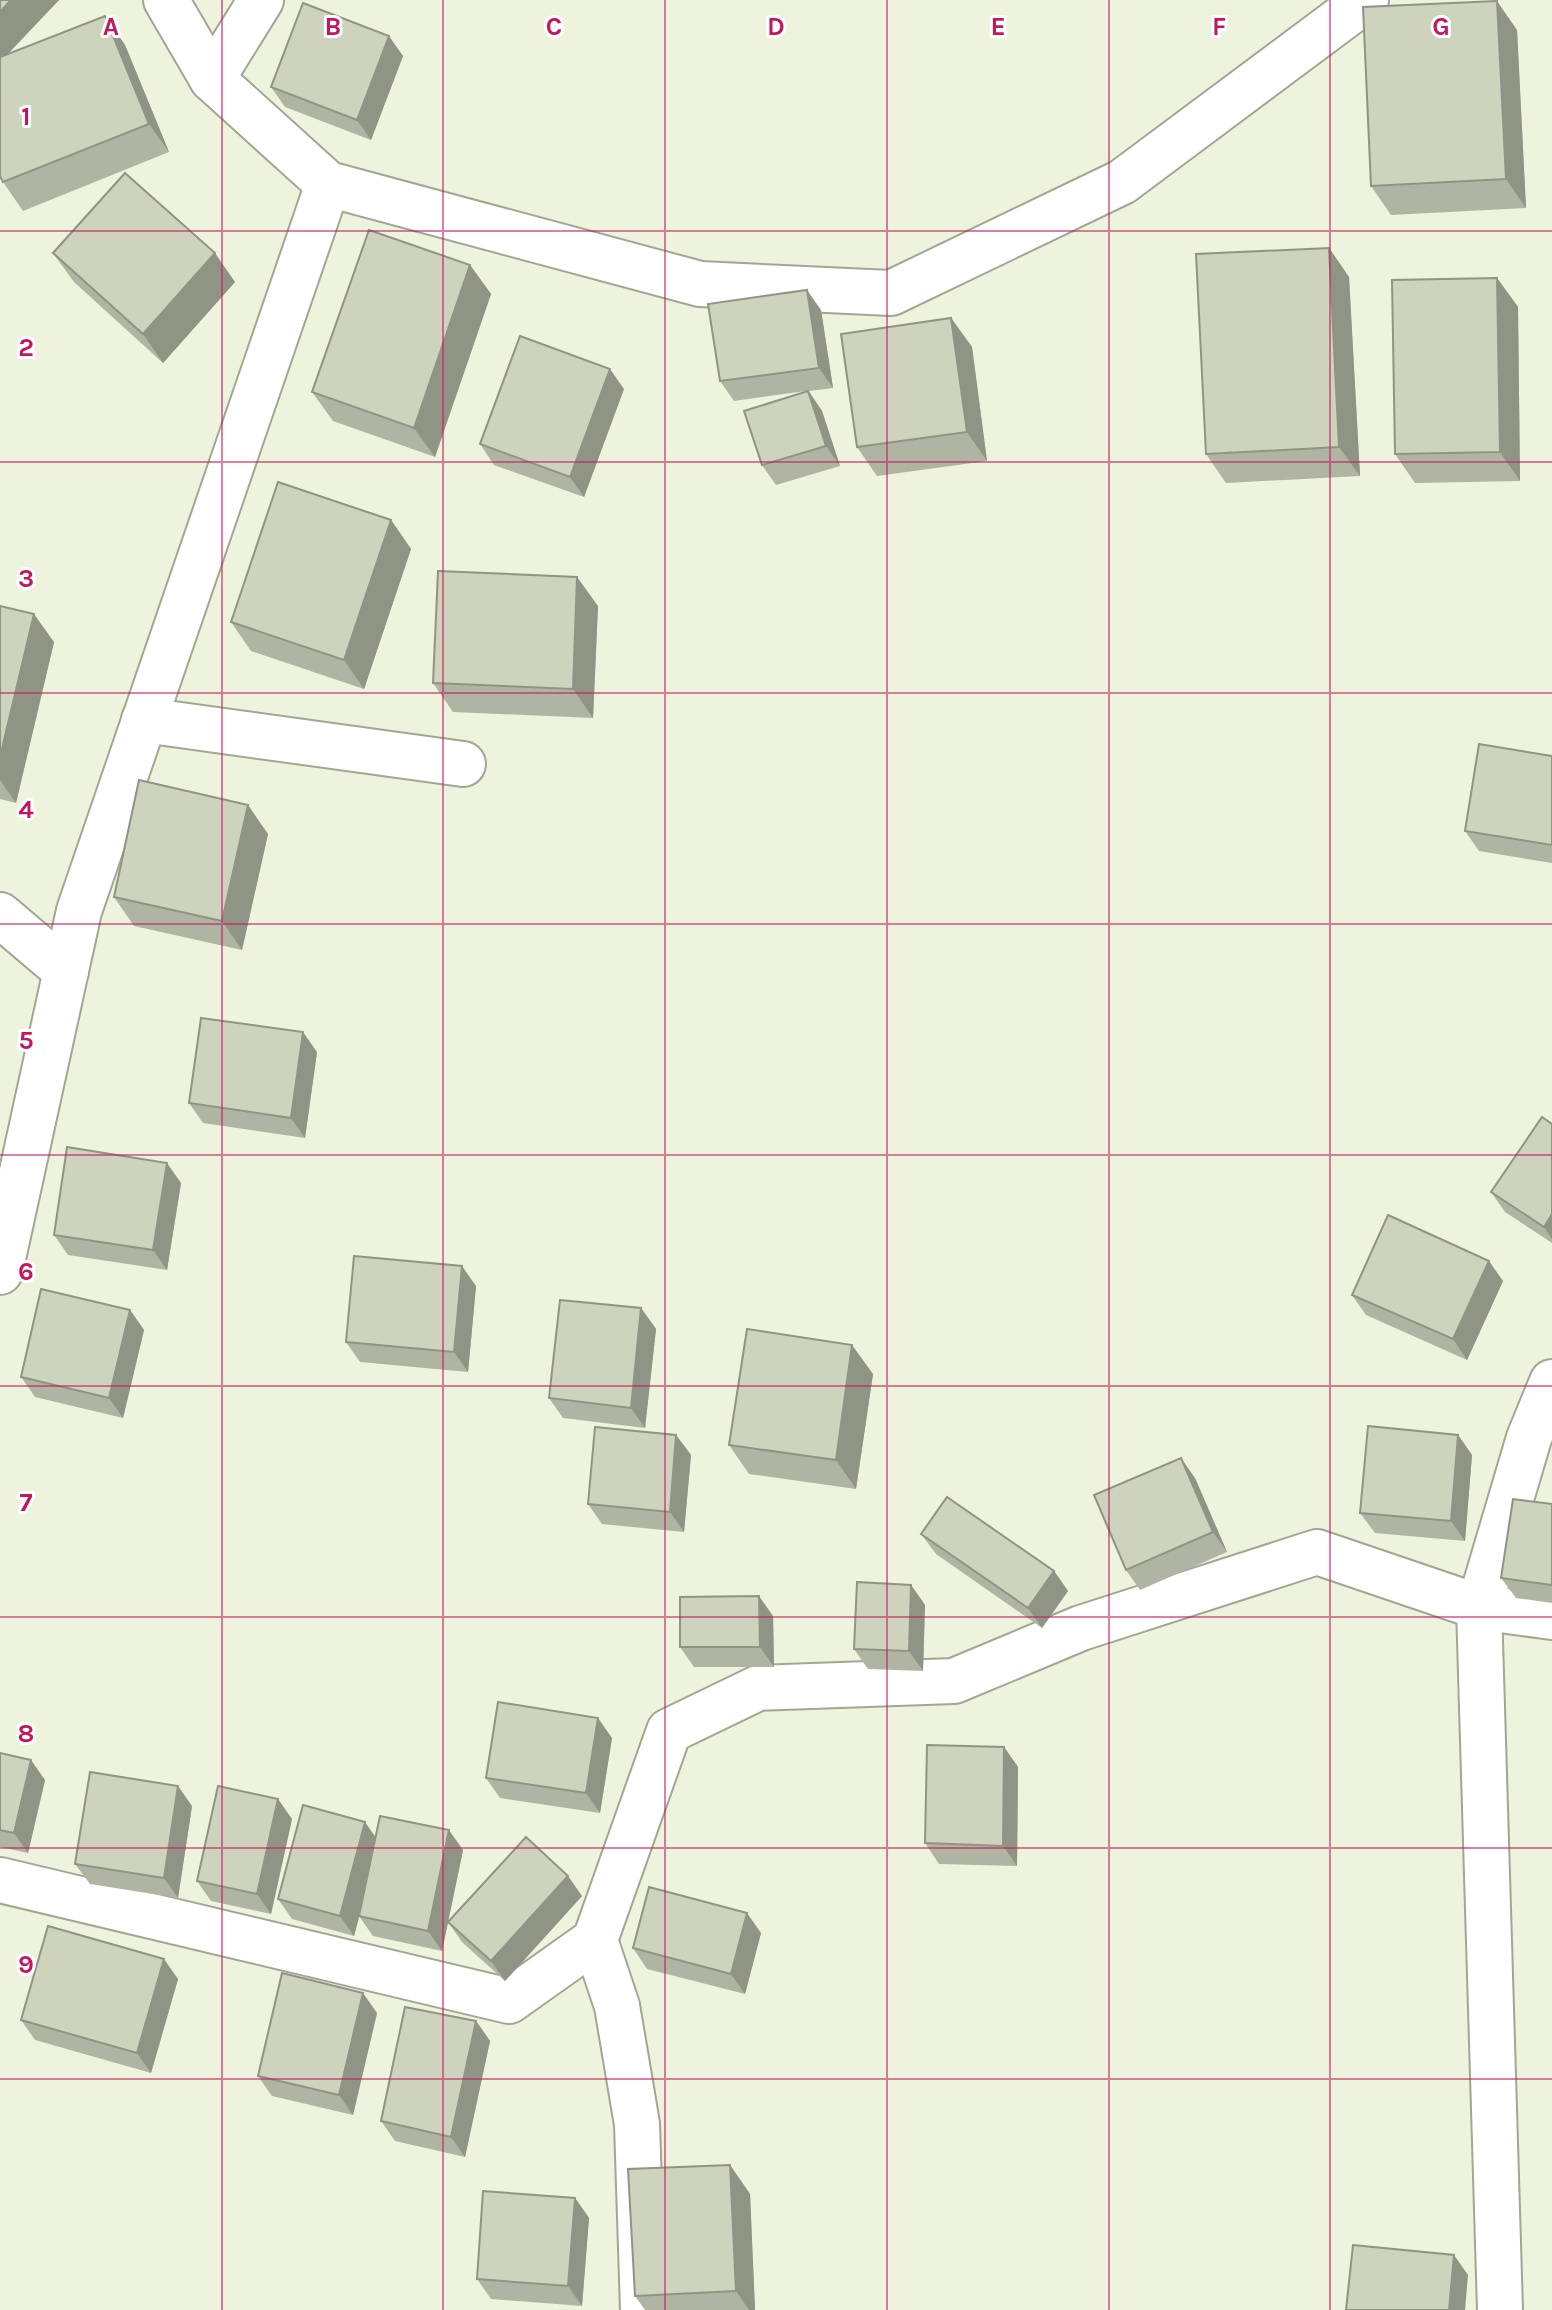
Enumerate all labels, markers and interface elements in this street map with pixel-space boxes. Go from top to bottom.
text: A [103,11,119,42]
text: B [325,11,341,42]
text: C [546,11,562,42]
text: D [767,11,785,42]
text: E [990,11,1006,42]
text: F [1212,11,1226,42]
text: G [1432,11,1450,42]
text: 1 [21,101,31,132]
text: 2 [18,332,34,363]
text: 3 [18,563,34,594]
text: 4 [18,794,34,825]
text: 5 [18,1025,34,1056]
text: 6 [18,1256,34,1287]
text: 7 [20,1487,33,1518]
text: 8 [18,1718,34,1749]
text: 9 [18,1949,34,1980]

